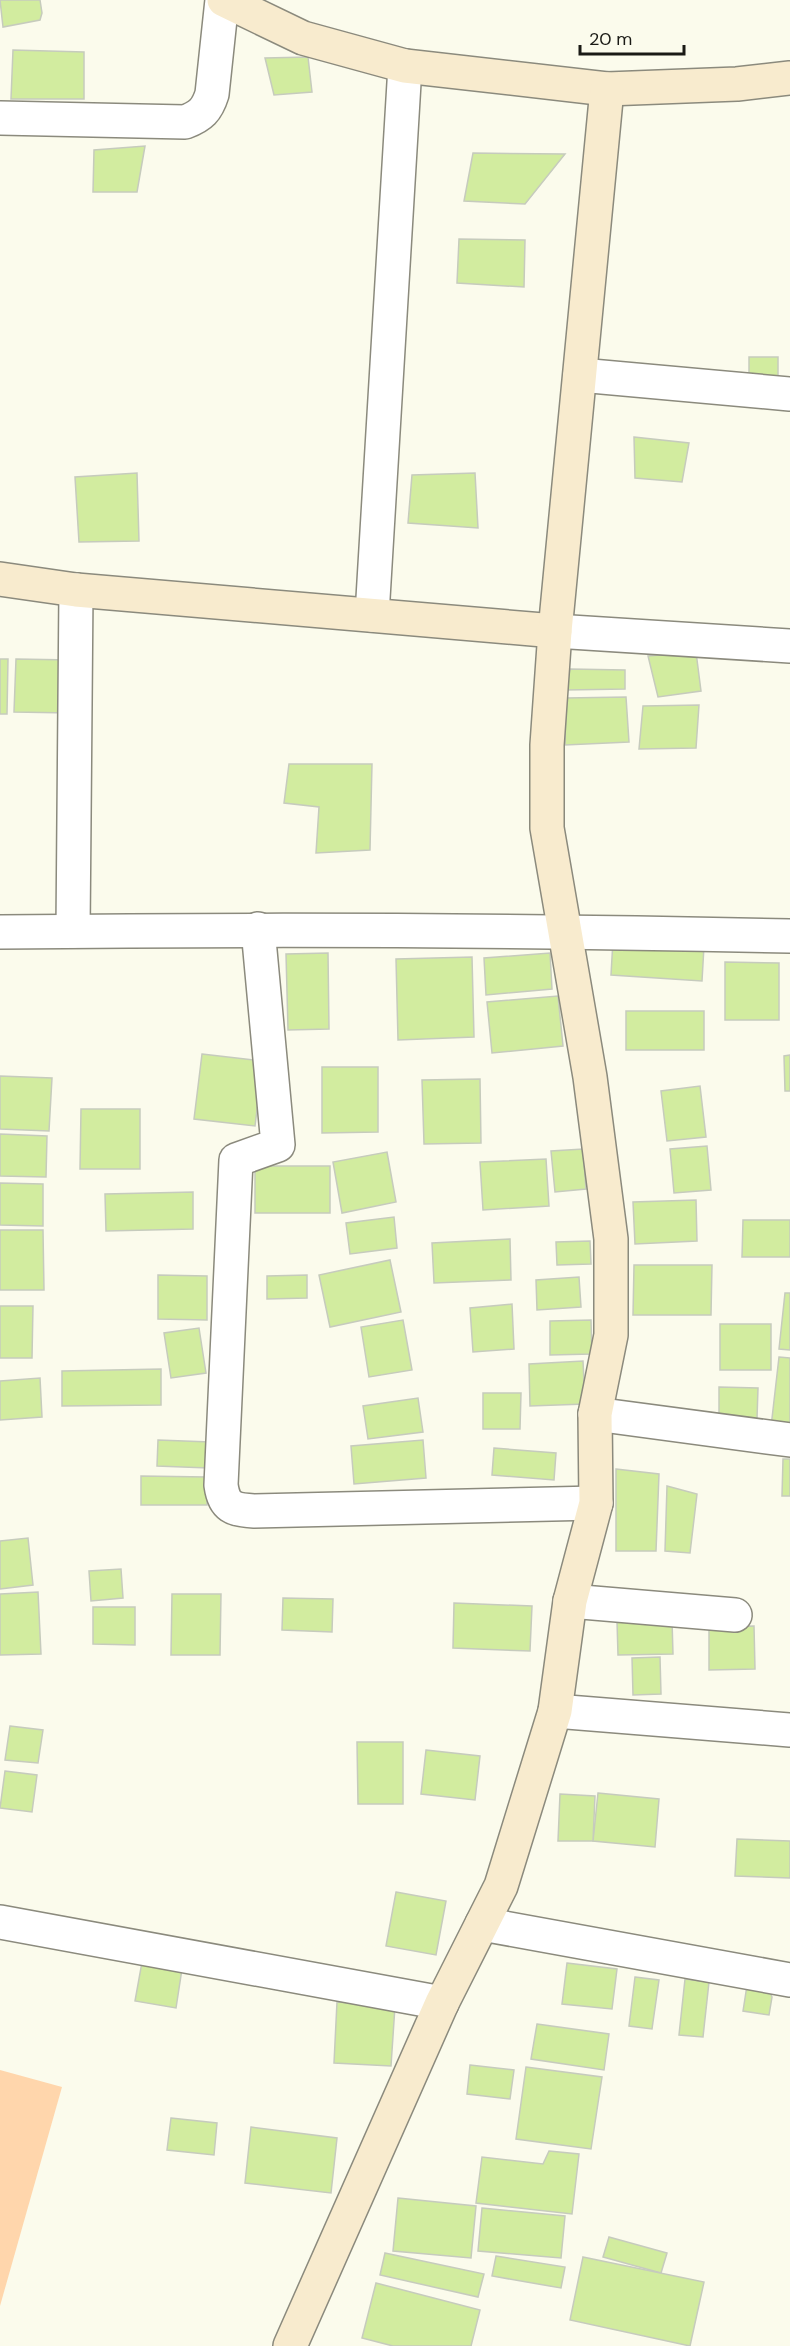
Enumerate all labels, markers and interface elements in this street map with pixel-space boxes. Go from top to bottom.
scale bar [580,18,684,56]
text: 20 m [589,27,632,51]

